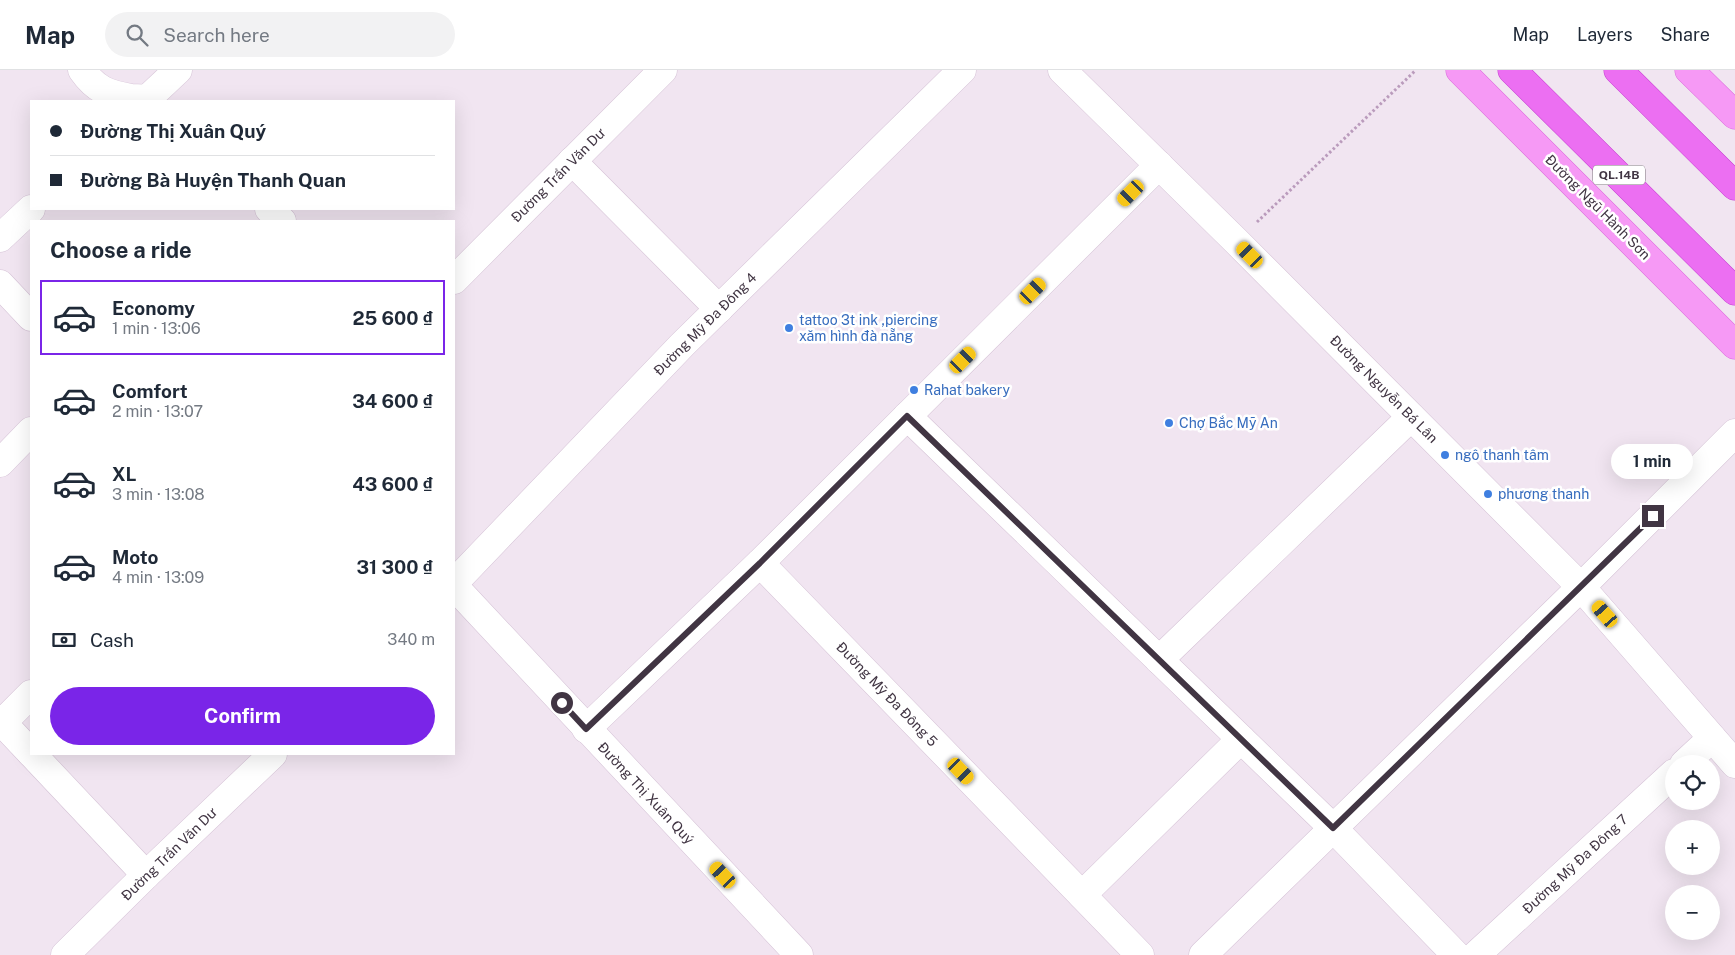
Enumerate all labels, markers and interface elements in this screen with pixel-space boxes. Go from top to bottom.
search box [105,12,455,57]
text: Map [25,21,75,49]
icon: search [123,21,151,49]
text: Search here [163,24,270,46]
text: Map [1513,24,1549,45]
text: Layers [1577,24,1633,45]
text: Share [1661,24,1710,45]
text: Đường Thị Xuân Quý [80,120,266,142]
street label: Đường Trần Văn Dư [508,124,609,225]
street label: Đường Ngũ Hành Sơn [1542,151,1654,263]
road number: QL.14B [1593,166,1645,184]
text: Đường Bà Huyện Thanh Quan [80,169,346,191]
car [1115,177,1146,209]
text: Choose a ride [50,237,192,263]
car [1234,239,1265,271]
street label: Đường Mỹ Đa Đông 4 [650,269,760,379]
car [1017,275,1048,307]
icon: car [52,295,97,340]
text: Economy [112,297,195,319]
text: 25 600 ₫ [352,307,433,329]
place label: tattoo 3t ink ,piercing xăm hình đà nẵng [799,312,938,344]
text: 1 min · 13:06 [112,319,201,338]
marker: tattoo 3t ink ,piercing xăm hình đà nẵng [783,322,795,334]
street label: Đường Nguyễn Bá Lân [1327,332,1441,446]
car [947,344,978,376]
icon: car [52,378,97,423]
text: Comfort [112,380,188,402]
place label: Rahat bakery [924,382,1011,398]
marker: Rahat bakery [908,384,920,396]
text: 34 600 ₫ [352,390,433,412]
text: 2 min · 13:07 [112,402,203,421]
place label: Chợ Bắc Mỹ An [1179,415,1278,431]
marker: Chợ Bắc Mỹ An [1163,417,1175,429]
callout: 1 min [1612,444,1694,478]
place label: ngô thanh tâm [1455,447,1549,463]
marker: ngô thanh tâm [1439,449,1451,461]
text: 1 min [1633,452,1671,471]
icon: car [52,461,97,506]
text: XL [112,463,137,485]
text: 43 600 ₫ [352,473,433,495]
text: 3 min · 13:08 [112,485,205,504]
place label: phương thanh [1498,486,1589,502]
marker: phương thanh [1482,488,1494,500]
route end [1642,505,1664,527]
icon: car [52,544,97,589]
text: Moto [112,546,158,568]
text: 31 300 ₫ [356,556,433,578]
text: 4 min · 13:09 [112,568,204,587]
car [1589,598,1620,630]
icon: cash [50,626,78,654]
text: Cash [90,629,134,651]
text: 340 m [387,630,435,649]
street label: Đường Mỹ Đa Đông 5 [833,639,941,749]
button: Confirm [50,687,435,745]
route start [551,692,573,714]
street label: Đường Thị Xuân Quý [595,739,698,848]
car [945,755,976,787]
map controls [1665,755,1720,940]
button: locate [1665,755,1720,810]
street label: Đường Trần Văn Dư [118,804,221,904]
street label: Đường Mỹ Đa Đông 7 [1519,811,1631,917]
button: + [1665,820,1720,875]
car [707,859,738,891]
button: − [1665,885,1720,940]

